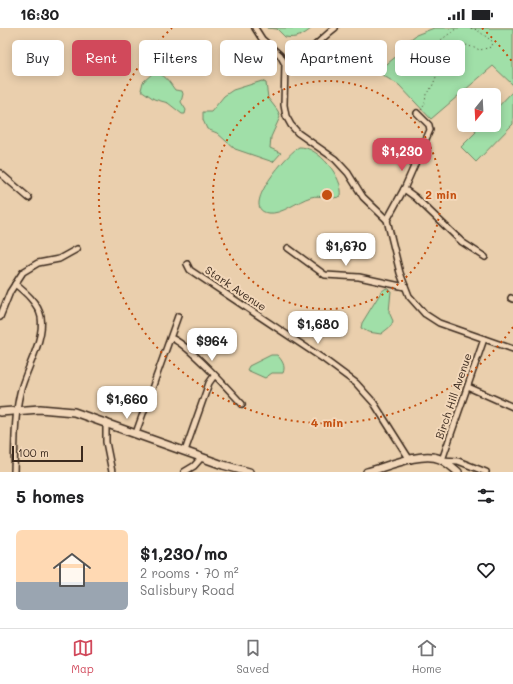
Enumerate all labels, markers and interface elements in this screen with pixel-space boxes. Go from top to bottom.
text: 16:30 [20,4,59,24]
chip: Buy [12,40,64,76]
chip: Rent [72,40,131,76]
chip: Filters [139,40,212,76]
chip: New [220,40,277,76]
chip: Apartment [285,40,387,76]
chip: House [395,40,465,76]
north arrow [457,88,501,132]
map controls [457,88,501,132]
pin: $1,230 [369,138,435,172]
text: $1,230 [381,142,423,159]
text: 2 min [425,186,457,202]
centre of rings [320,188,334,202]
pin: $1,670 [313,233,379,267]
text: $1,670 [325,237,367,254]
street label: Stark Avenue [202,262,270,314]
pin: $1,680 [285,311,351,345]
text: $1,680 [297,315,339,332]
pin: $964 [188,328,236,362]
text: $964 [196,332,228,349]
street label: Birch Hill Avenue [431,351,475,441]
pin: $1,660 [94,386,160,420]
text: $1,660 [106,390,148,407]
text: 4 min [311,414,343,430]
scale bar [12,444,83,463]
text: 100 m [18,445,49,460]
text: 5 homes [16,485,84,507]
icon: filters [475,485,497,507]
text: $1,230/mo [140,542,228,564]
icon: home [48,546,96,594]
icon: heart [475,559,497,581]
text: 2 rooms · 70 m² [140,564,239,581]
text: Salisbury Road [140,581,234,598]
tab: Map [71,637,94,676]
tab: Saved [236,637,269,676]
tab: Home [412,637,442,676]

